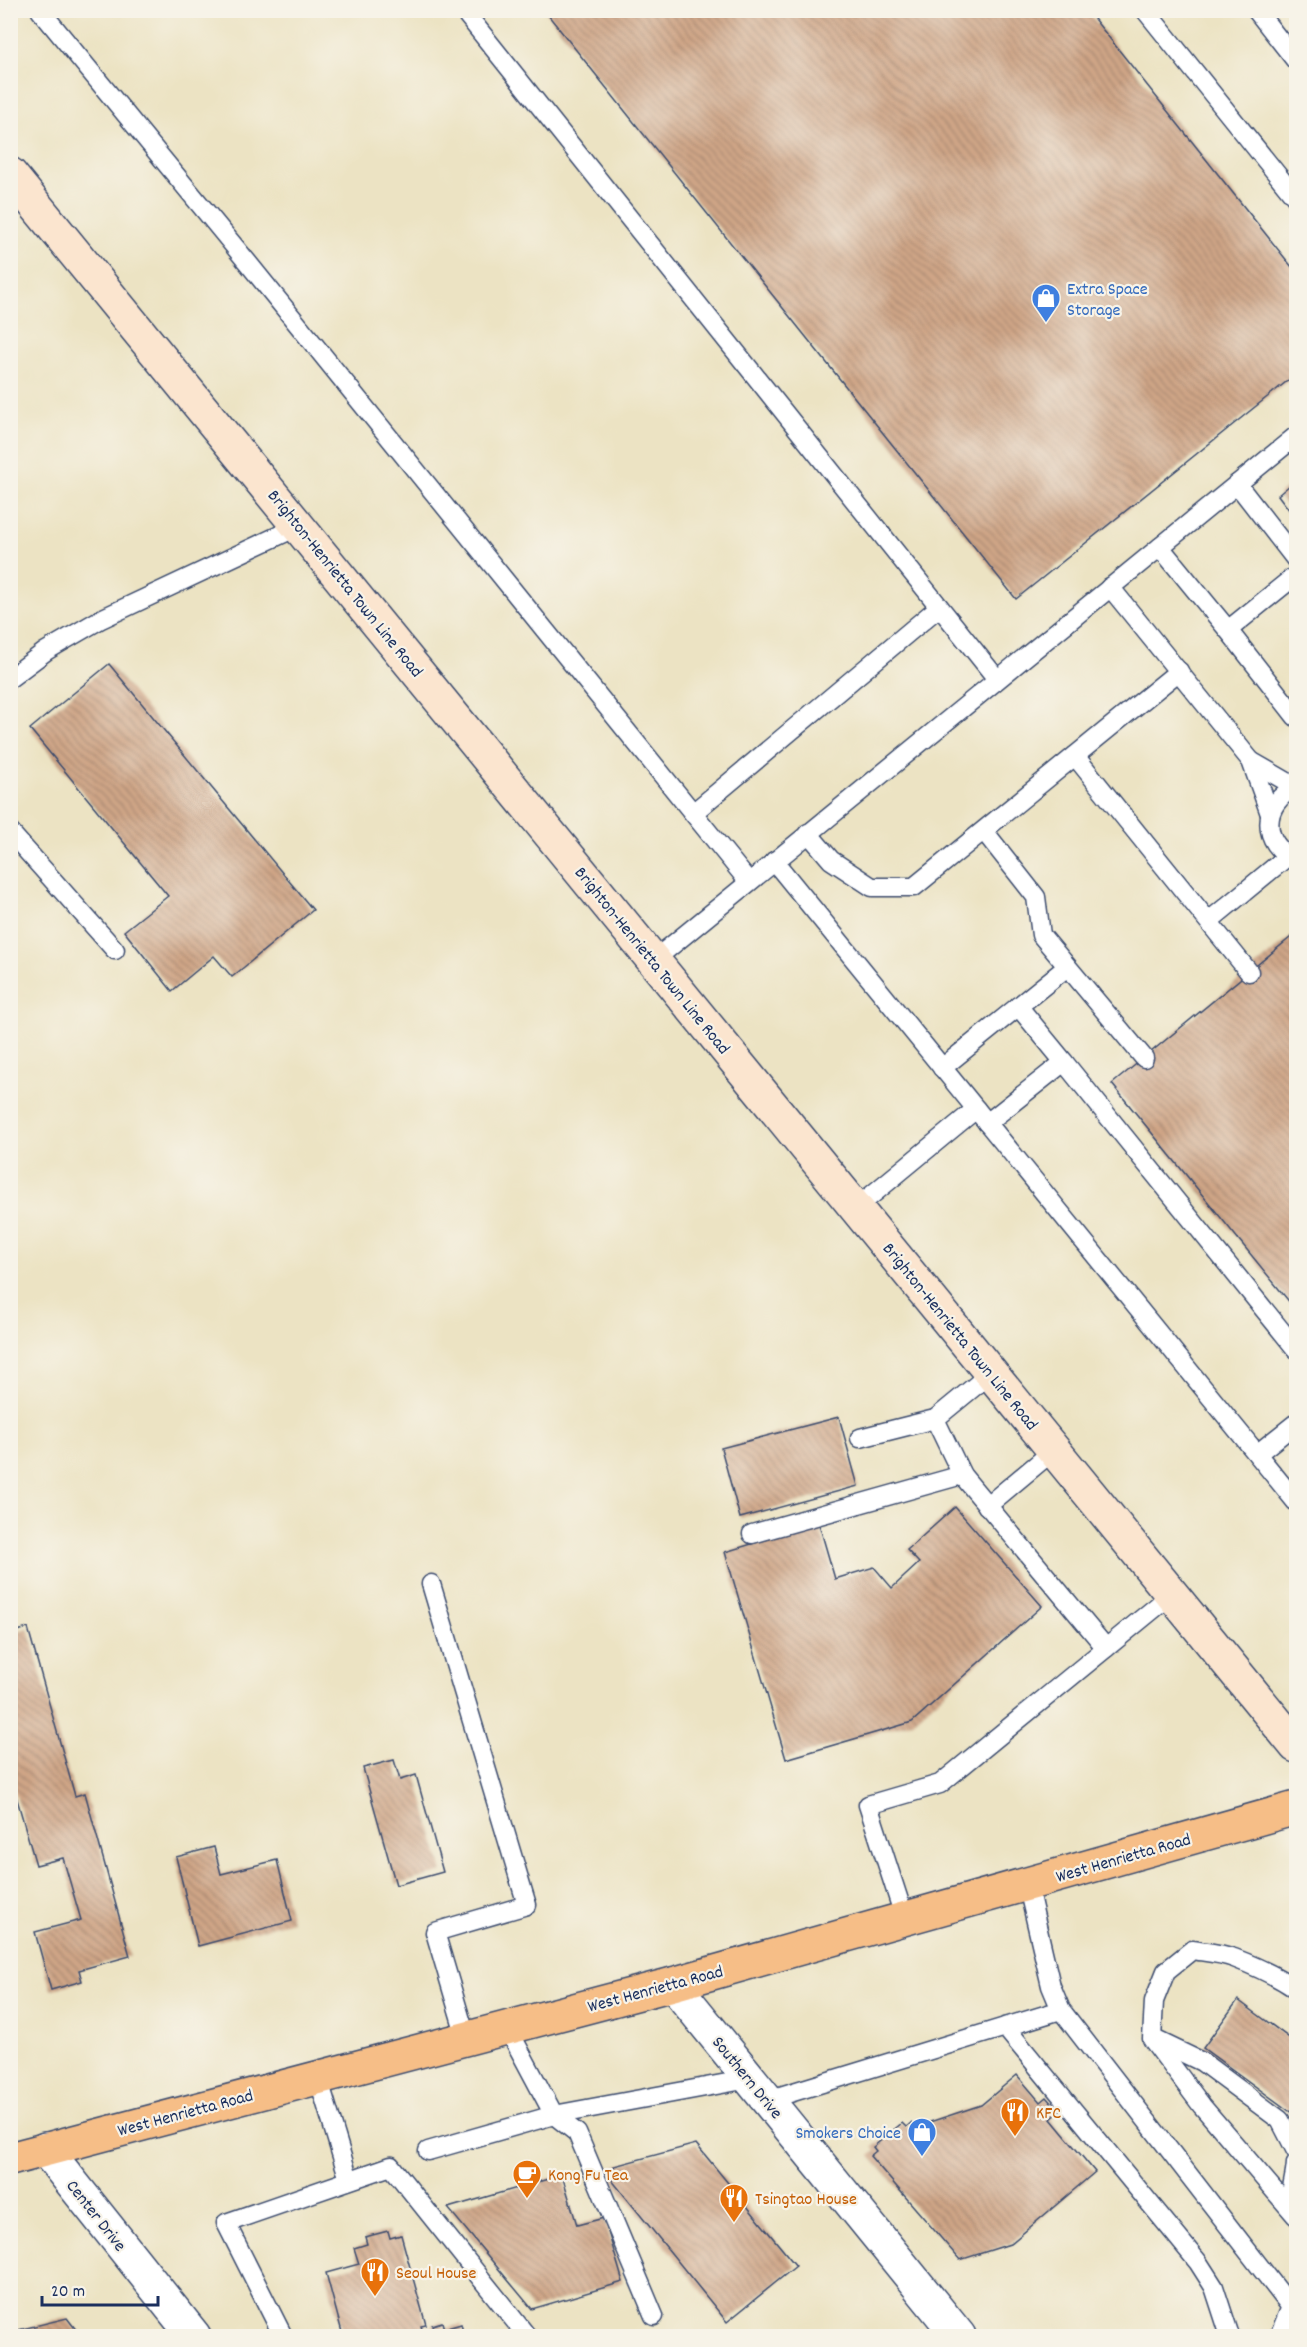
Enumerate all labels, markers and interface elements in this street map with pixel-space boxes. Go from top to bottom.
place label: Extra Space Storage [1067,278,1148,324]
shop icon: Extra Space Storage [1030,282,1062,324]
street label: Brighton-Henrietta Town Line Road [260,485,428,684]
street label: Brighton-Henrietta Town Line Road [567,862,735,1061]
street label: Brighton-Henrietta Town Line Road [875,1238,1043,1437]
street label: West Henrietta Road [1053,1828,1194,1891]
street label: West Henrietta Road [585,1960,726,2021]
street label: Southern Drive [705,2032,787,2125]
street label: West Henrietta Road [115,2084,256,2145]
restaurant icon: KFC [999,2096,1031,2138]
place label: KFC [1036,2102,1061,2127]
shop icon: Smokers Choice [906,2116,938,2158]
place label: Smokers Choice [795,2122,901,2147]
cafe icon: Kong Fu Tea [511,2158,543,2200]
place label: Kong Fu Tea [548,2164,629,2189]
street label: Center Drive [59,2175,131,2258]
restaurant icon: Tsingtao House [718,2182,750,2224]
place label: Tsingtao House [755,2188,857,2213]
restaurant icon: Seoul House [359,2256,391,2298]
place label: Seoul House [396,2262,477,2287]
scale bar [42,2269,158,2307]
text: 20 m [51,2280,85,2305]

